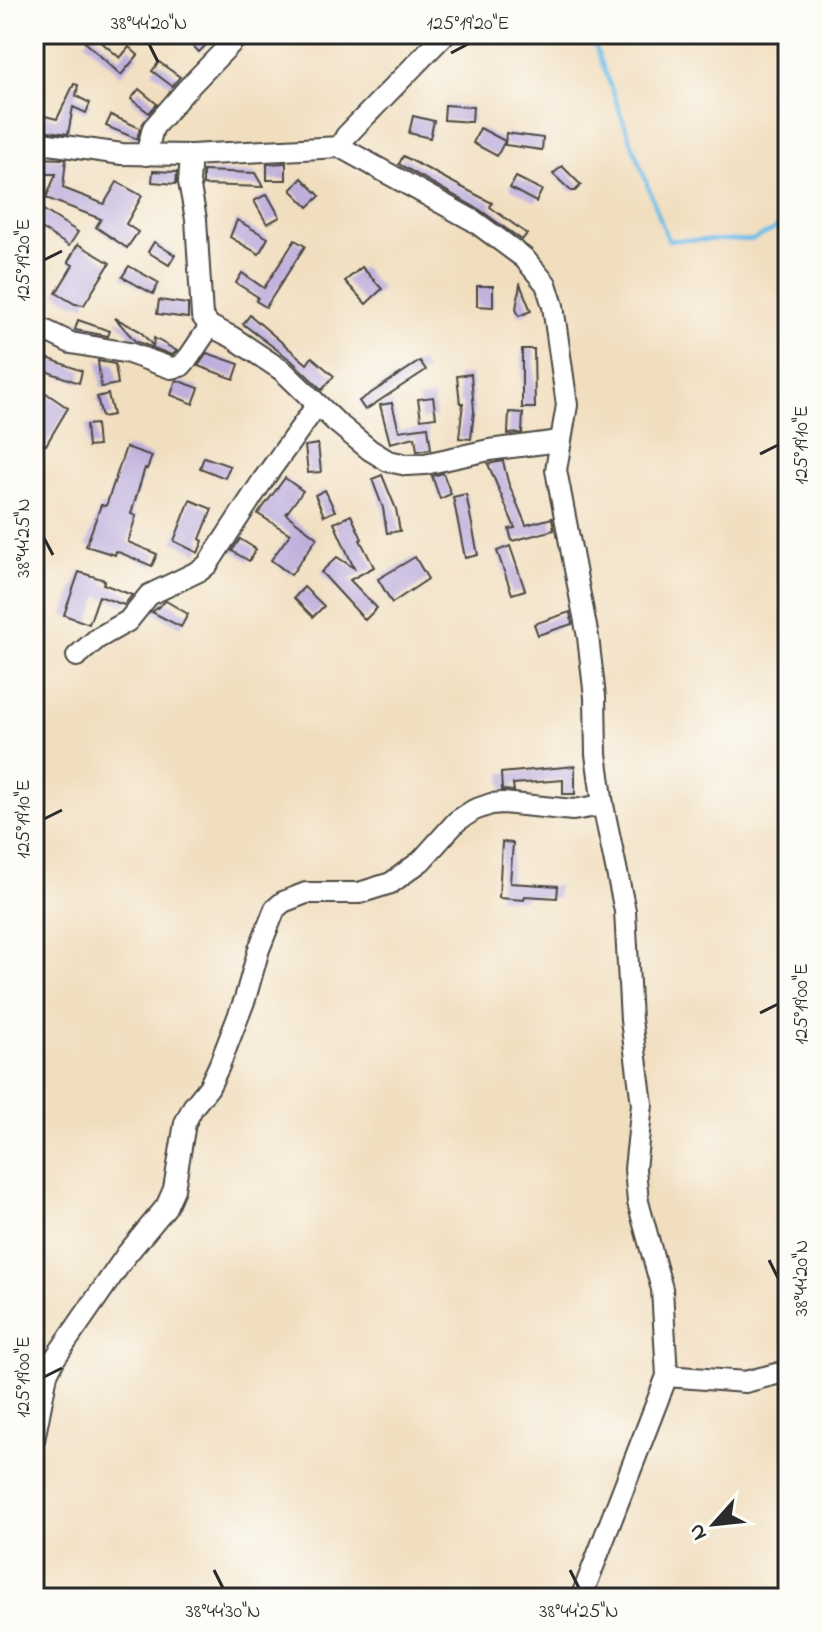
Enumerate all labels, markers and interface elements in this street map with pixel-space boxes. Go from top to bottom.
text: 38°44'20"N [111,10,187,39]
text: 125°19'20"E [427,10,509,39]
text: 125°19'20"E [10,219,39,301]
text: 125°19'10"E [788,405,817,485]
text: 38°44'25"N [10,498,39,578]
text: 125°19'10"E [10,779,39,859]
text: 125°19'00"E [788,963,817,1045]
text: 38°44'20"N [788,1240,817,1316]
text: 125°19'00"E [10,1336,39,1418]
north arrow [674,1484,754,1564]
text: N [681,1518,716,1546]
text: 38°44'30"N [186,1598,260,1627]
text: 38°44'25"N [539,1598,619,1627]

